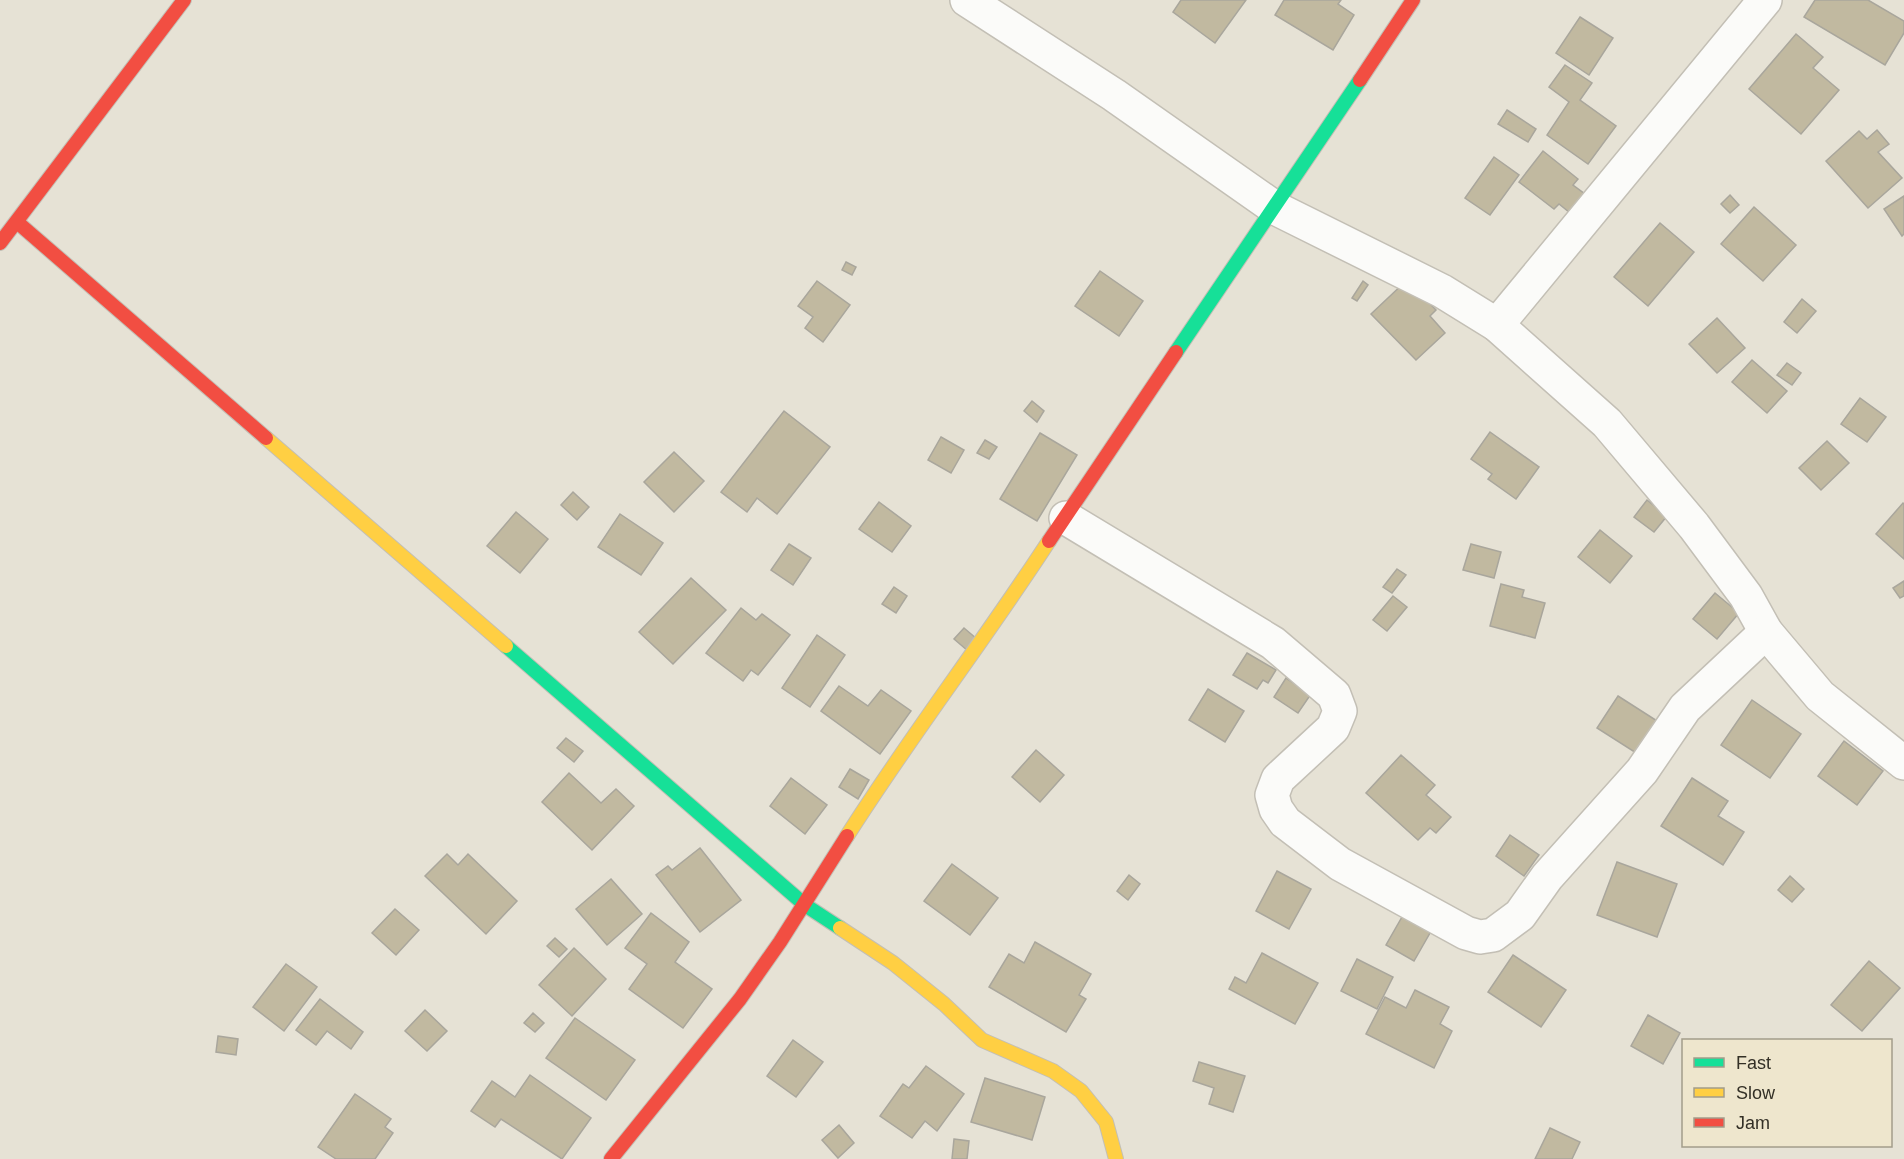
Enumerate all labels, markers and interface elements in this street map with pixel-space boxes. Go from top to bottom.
legend [1682,1039,1892,1147]
text: Fast [1736,1053,1771,1073]
text: Slow [1736,1083,1776,1103]
text: Jam [1736,1113,1770,1133]

